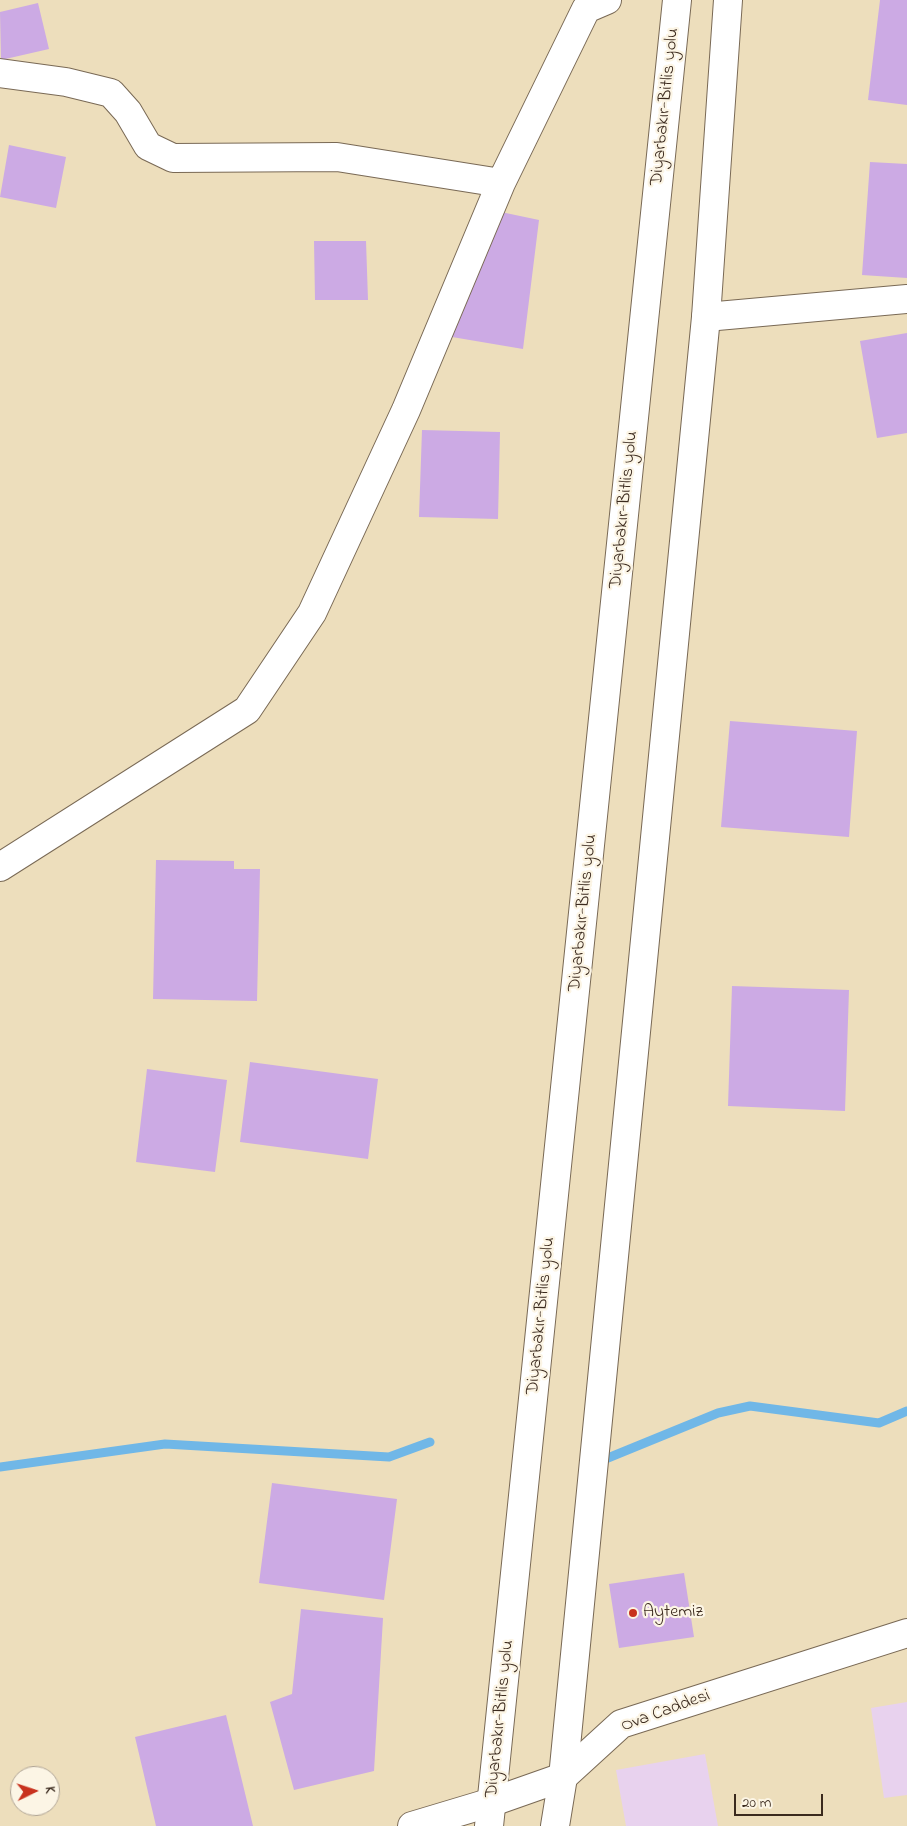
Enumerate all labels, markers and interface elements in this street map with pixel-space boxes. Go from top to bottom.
street label: Diyarbakır-Bitlis yolu [647,27,685,187]
street label: Diyarbakır-Bitlis yolu [606,430,644,590]
street label: Diyarbakır-Bitlis yolu [565,833,603,993]
street label: Diyarbakır-Bitlis yolu [523,1236,561,1396]
place label: Aytemiz [643,1602,703,1624]
marker: Aytemiz [627,1607,639,1619]
street label: Diyarbakır-Bitlis yolu [482,1639,520,1799]
street label: Ova Caddesi [618,1686,714,1738]
north arrow [10,1766,60,1816]
scale bar [737,1784,826,1816]
text: K [39,1786,60,1794]
text: 20 m [742,1792,771,1814]

